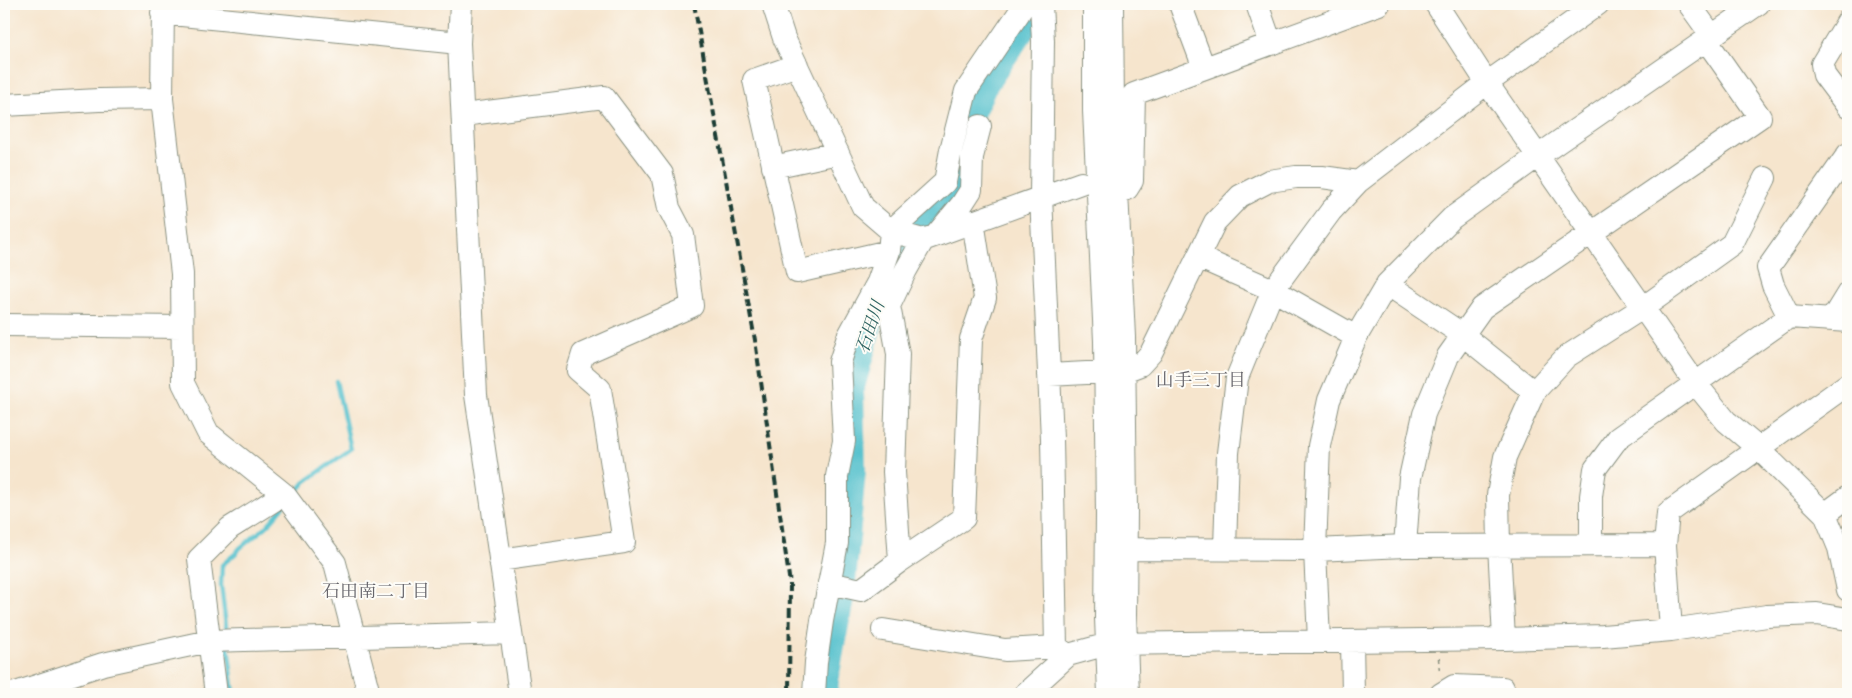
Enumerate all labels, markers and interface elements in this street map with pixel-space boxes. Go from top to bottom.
water label: 石田川 [850,296,892,357]
district label: 山手三丁目 [1156,368,1246,393]
district label: 石田南二丁目 [322,579,430,604]

